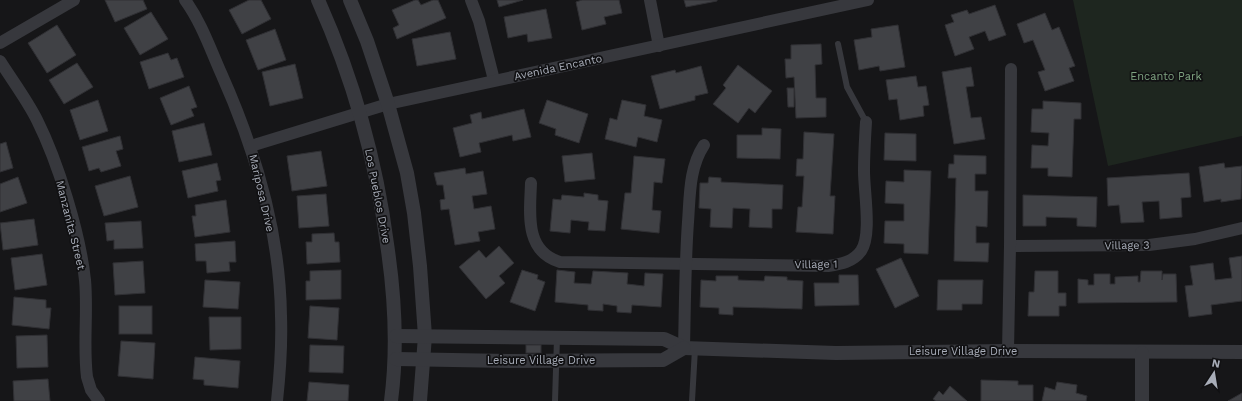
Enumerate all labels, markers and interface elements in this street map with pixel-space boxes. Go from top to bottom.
street label: Avenida Encanto [513,52,603,83]
park label: Encanto Park [1130,70,1202,83]
street label: Los Pueblos Drive [362,148,393,245]
street label: Mariposa Drive [246,153,277,233]
street label: Manzanita Street [53,179,88,272]
street label: Village 3 [1104,239,1150,252]
street label: Village 1 [794,258,838,271]
street label: Leisure Village Drive [909,345,1017,358]
north arrow [1194,353,1234,393]
street label: Leisure Village Drive [487,354,595,367]
text: N [1211,357,1221,371]

